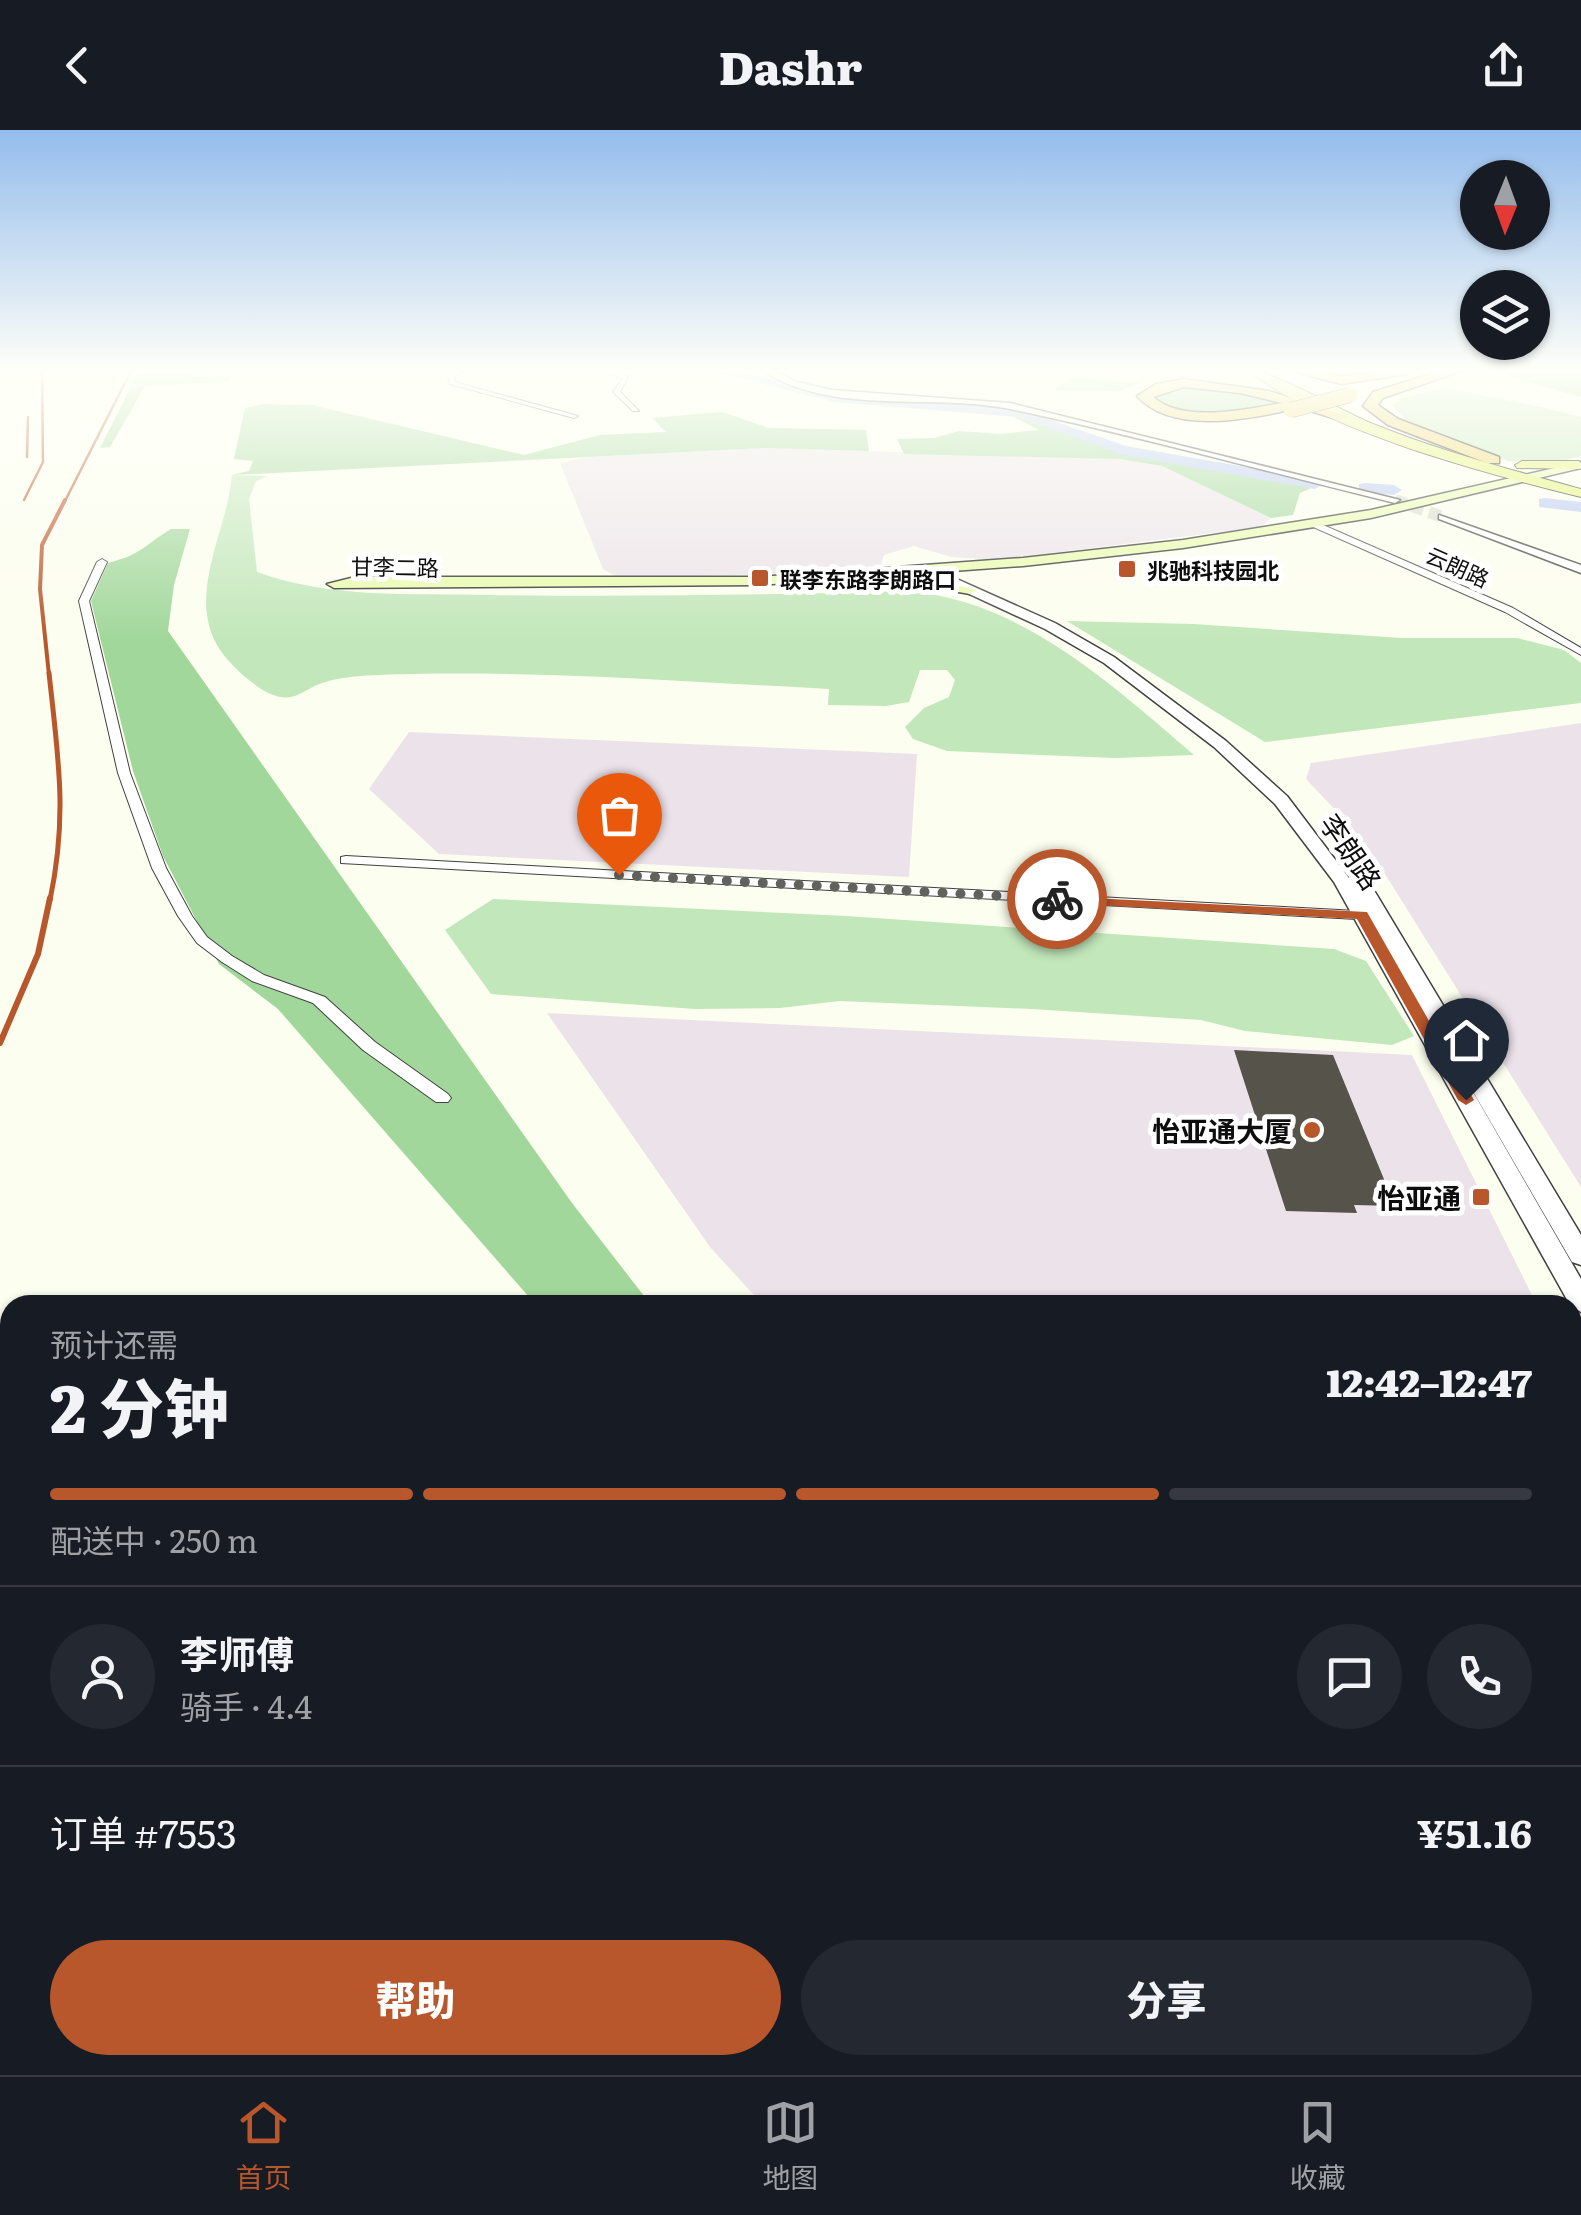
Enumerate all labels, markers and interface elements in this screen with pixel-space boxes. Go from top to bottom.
text: Dashr [719,32,862,99]
icon: back [50,38,105,93]
icon: share [1476,38,1531,93]
north arrow [1460,160,1550,250]
map controls [1460,160,1550,360]
button: layers [1460,270,1550,360]
street label: 云朗路 [1421,538,1495,594]
street label: 甘李二路 [351,549,439,583]
place label: 兆驰科技园北 [1147,553,1279,586]
marker: 兆驰科技园北 [1116,558,1138,580]
place label: 联李东路李朗路口 [780,562,956,595]
marker: 联李东路李朗路口 [749,567,771,589]
pin [577,773,662,876]
icon: bag [592,788,647,843]
street label: 李朗路 [1311,804,1393,898]
courier [1007,849,1107,949]
icon: bike [1030,872,1085,927]
pin [1424,998,1509,1101]
icon: home [1439,1013,1494,1068]
place label: 怡亚通大厦 [1152,1109,1292,1151]
marker: 怡亚通大厦 [1301,1119,1323,1141]
place label: 怡亚通 [1377,1176,1461,1218]
marker: 怡亚通 [1470,1186,1492,1208]
text: 预计还需 [50,1319,178,1367]
text: 12:42–12:47 [1326,1352,1532,1409]
text: 2 分钟 [50,1356,229,1453]
text: 配送中 · 250 m [50,1515,258,1563]
button: person [50,1624,155,1729]
text: 李师傅 [180,1624,294,1681]
button: chat [1297,1624,1402,1729]
button: phone [1427,1624,1532,1729]
text: 骑手 · 4.4 [180,1681,312,1729]
text: 订单 #7553 [50,1803,237,1860]
text: ¥51.16 [1417,1803,1532,1860]
button: 帮助 [50,1940,781,2055]
button: 分享 [801,1940,1532,2055]
tab: 首页 [235,2095,292,2197]
tab: 地图 [762,2095,819,2197]
tab: 收藏 [1289,2095,1346,2197]

